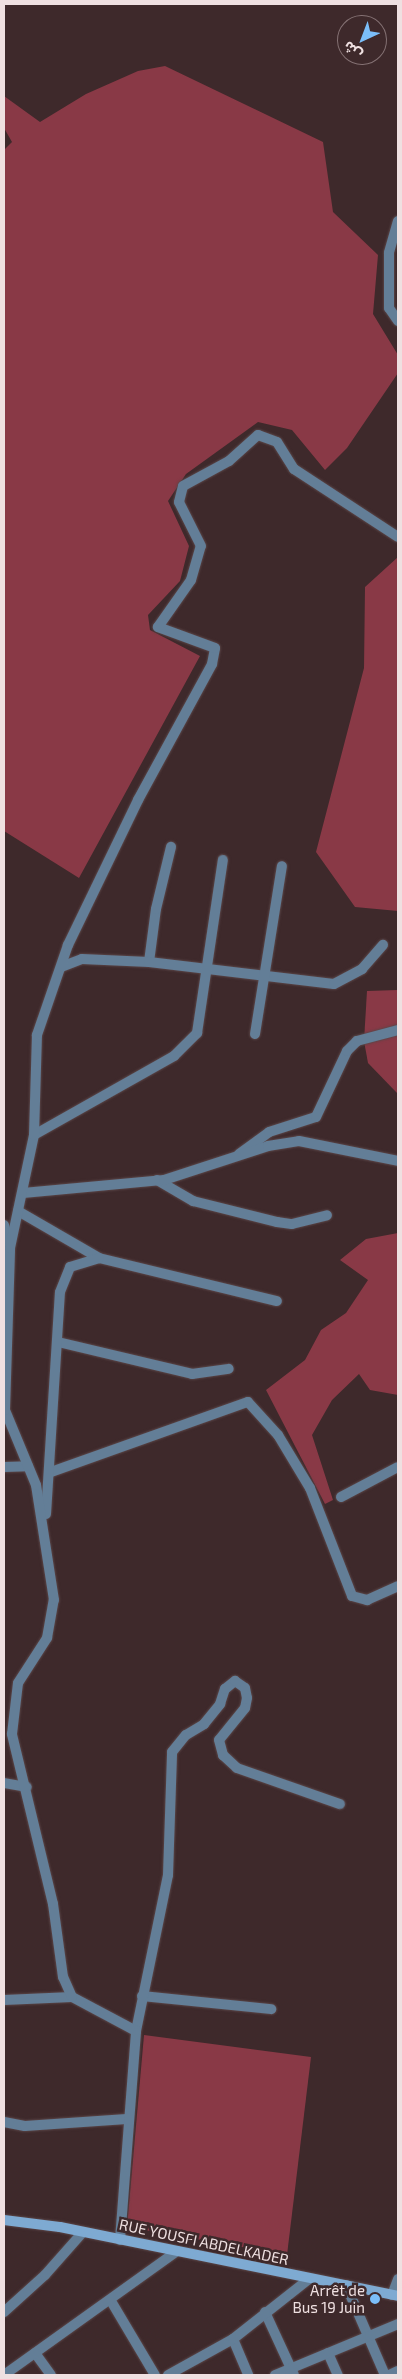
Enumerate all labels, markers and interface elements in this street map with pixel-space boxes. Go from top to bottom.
north arrow [337,15,387,65]
text: ش [339,38,365,63]
street label: RUE YOUSFI ABDELKADER [117,2215,291,2269]
place label: Arrêt de Bus 19 Juin [292,2281,365,2316]
marker: Arrêt de Bus 19 Juin [369,2293,381,2305]

